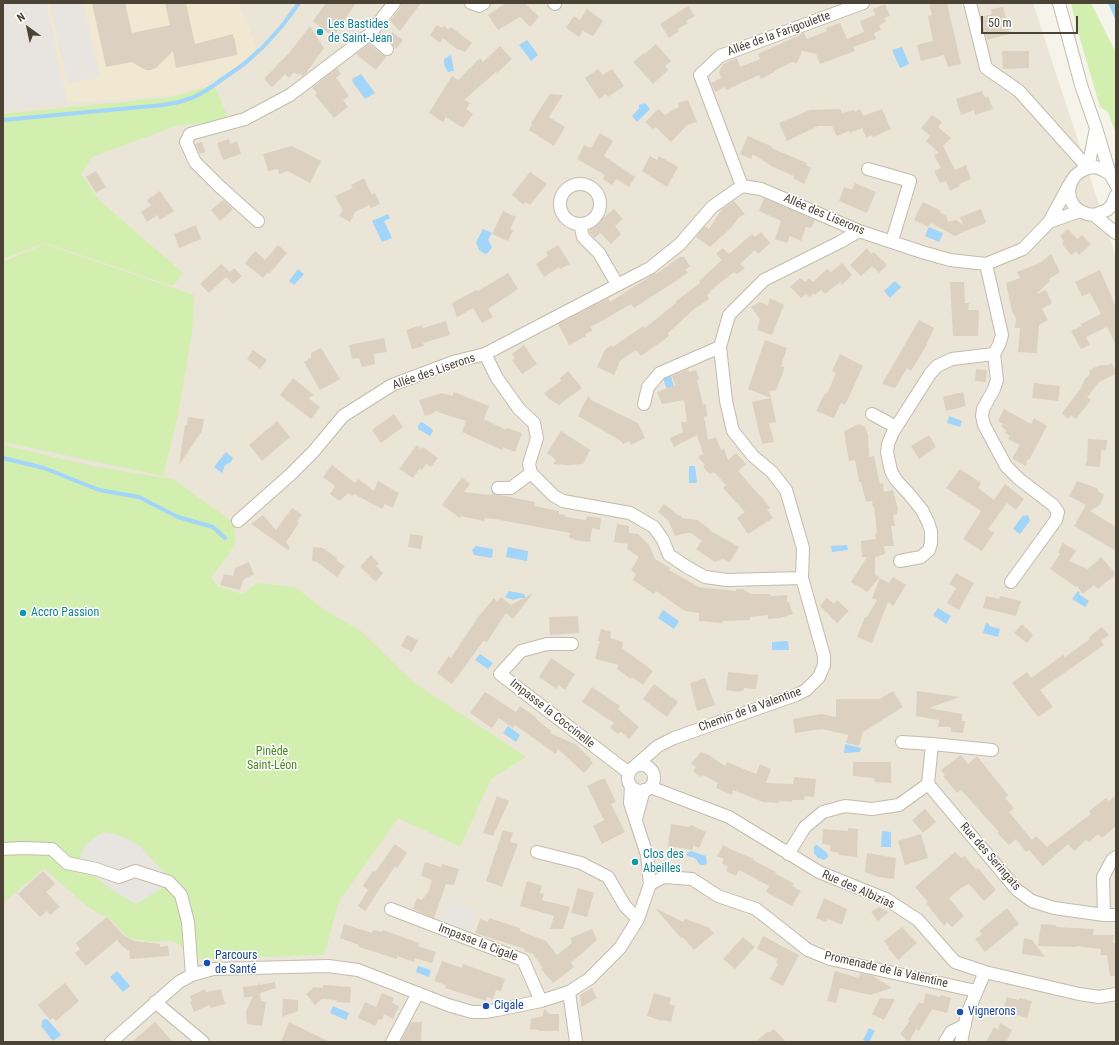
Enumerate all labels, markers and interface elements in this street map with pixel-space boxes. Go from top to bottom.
north arrow [8,8,48,48]
scale bar [983,8,1080,34]
street label: Allée de la Farigoulette [726,9,832,59]
text: N [15,10,28,25]
text: 50 m [988,16,1012,30]
place label: Les Bastides de Saint-Jean [328,18,392,46]
marker: Les Bastides de Saint-Jean [315,27,325,37]
street label: Allée des Liserons [781,191,867,239]
street label: Allée des Liserons [391,351,477,393]
place label: Accro Passion [31,606,99,620]
marker: Accro Passion [18,608,28,618]
street label: Impasse la Coccinelle [507,676,597,752]
street label: Chemin de la Valentine [697,685,803,735]
park label: Pinède Saint-Léon [247,745,297,773]
street label: Rue des Seringats [957,820,1023,894]
place label: Clos des Abeilles [643,848,684,876]
marker: Clos des Abeilles [630,857,640,867]
street label: Rue des Albizias [819,868,897,912]
street label: Impasse la Cigale [436,921,520,965]
place label: Parcours de Santé [215,949,257,977]
street label: Promenade de la Valentine [823,949,949,991]
marker: Parcours de Santé [202,958,212,968]
place label: Cigale [494,999,524,1013]
marker: Cigale [481,1001,491,1011]
place label: Vignerons [968,1005,1016,1019]
marker: Vignerons [955,1007,965,1017]

